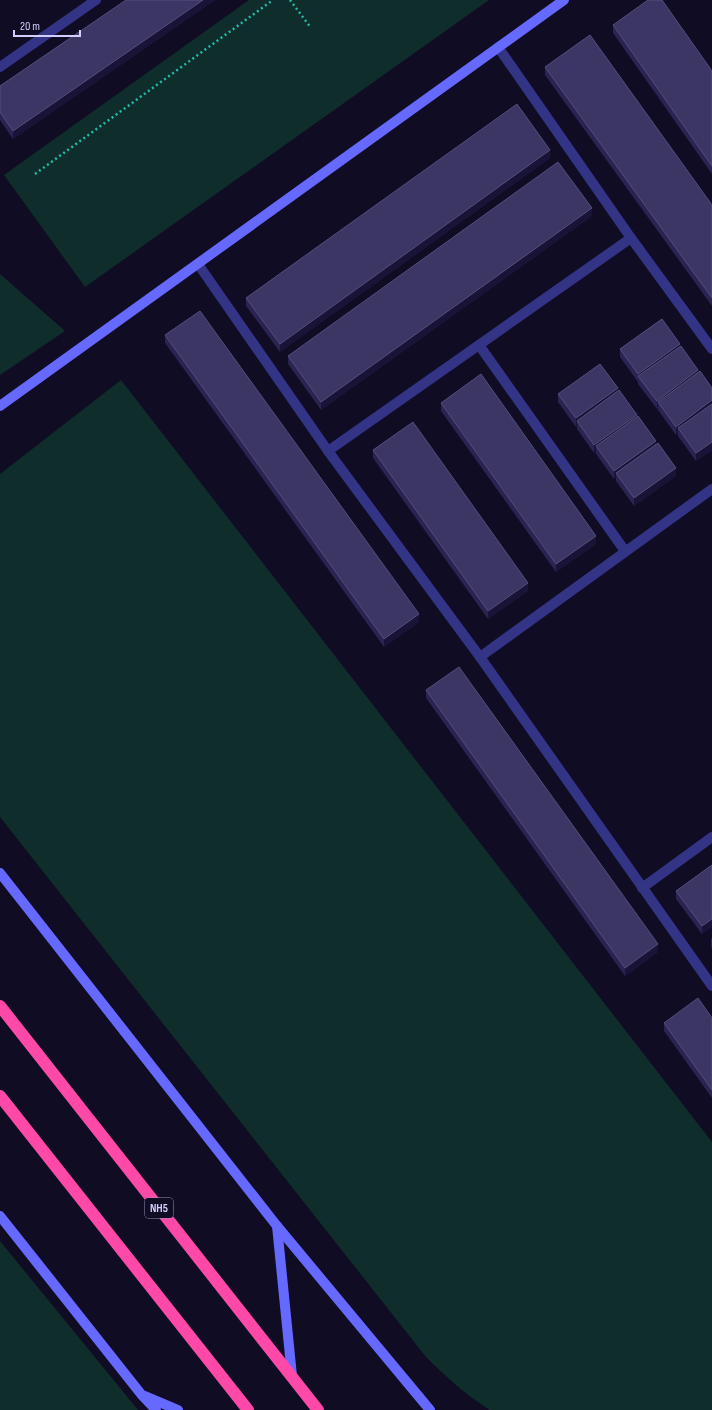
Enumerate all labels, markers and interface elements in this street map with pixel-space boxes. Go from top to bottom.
scale bar [14,12,80,38]
text: 20 m [20,19,40,34]
road number: NH5 [145,1198,173,1218]

